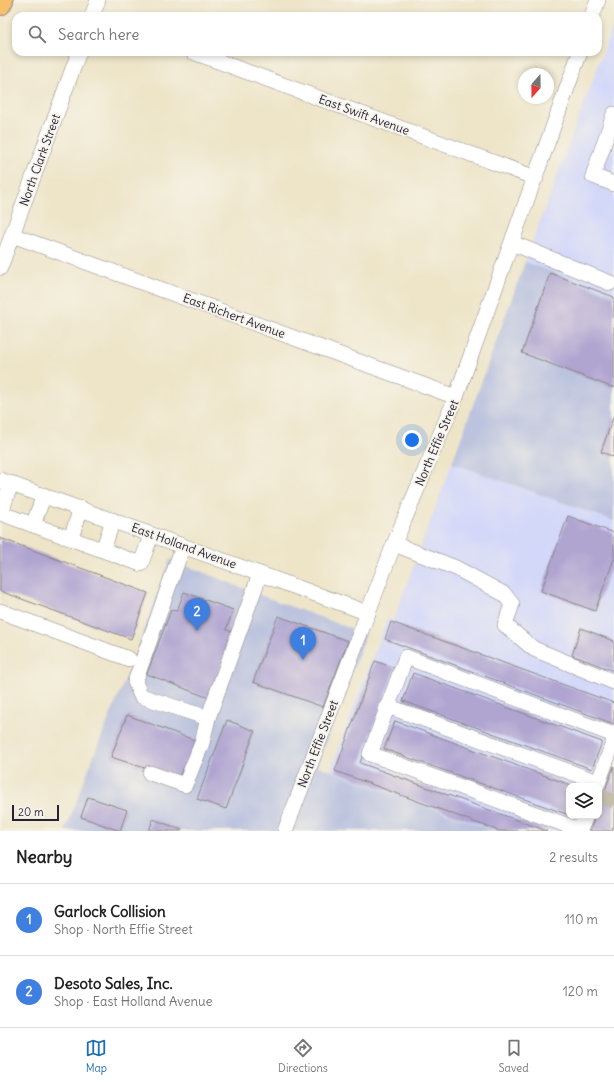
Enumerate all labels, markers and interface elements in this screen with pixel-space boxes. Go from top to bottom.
search box [12,12,602,56]
icon: search [26,23,48,45]
text: Search here [58,25,139,44]
north arrow [518,68,554,104]
street label: East Swift Avenue [317,91,412,138]
street label: North Clark Street [16,112,63,208]
street label: East Richert Avenue [181,290,287,341]
street label: North Effie Street [412,397,462,488]
your location [402,430,422,450]
street label: East Holland Avenue [130,520,239,572]
pin: 2 [184,598,210,631]
pin: 1 [290,627,316,660]
street label: North Effie Street [294,698,341,790]
map controls [566,783,602,819]
button: layers [566,783,602,819]
scale bar [12,803,59,822]
text: 20 m [18,805,44,819]
text: Nearby [16,846,72,868]
text: 2 results [549,849,598,866]
text: Garlock Collision [54,902,166,921]
text: 1 [26,911,32,928]
text: 110 m [565,911,598,928]
text: Shop · North Effie Street [54,921,193,938]
text: Desoto Sales, Inc. [54,974,173,993]
text: 2 [25,983,33,1000]
text: 120 m [563,983,598,1000]
text: Shop · East Holland Avenue [54,993,213,1010]
tab: Map [85,1037,107,1075]
tab: Directions [278,1037,328,1075]
tab: Saved [498,1037,529,1075]

